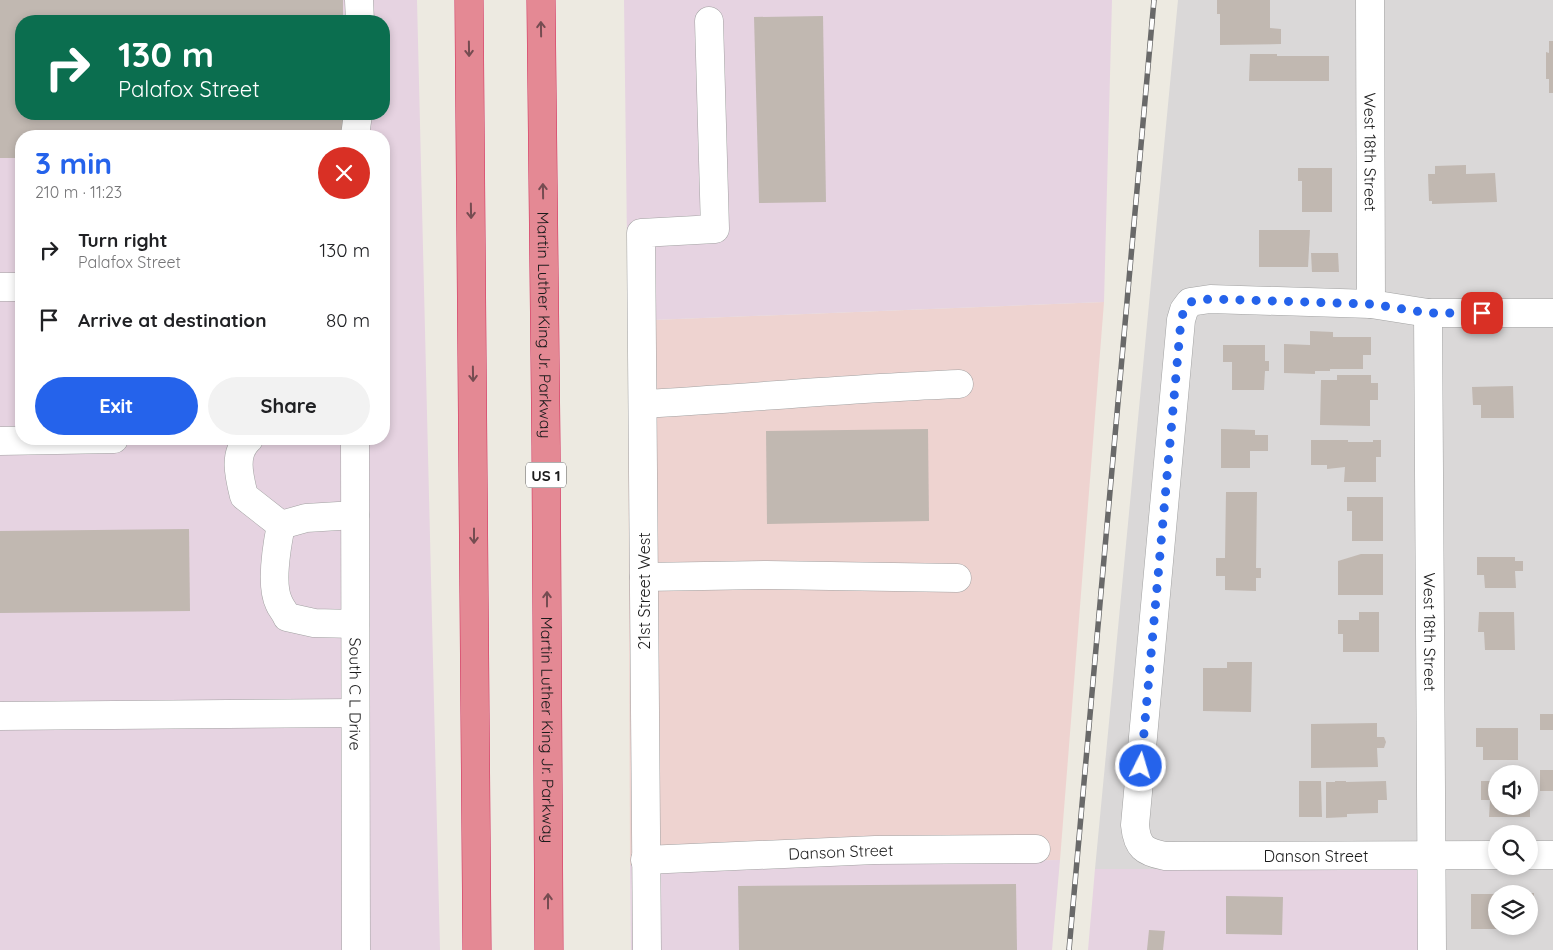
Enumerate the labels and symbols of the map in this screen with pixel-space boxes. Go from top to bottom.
one-way arrow [536,21,546,38]
one-way arrow [464,40,474,56]
street label: West 18th Street [1360,93,1381,211]
one-way arrow [538,184,548,200]
one-way arrow [466,202,476,219]
street label: Martin Luther King Jr. Parkway [533,211,556,439]
pin [1461,292,1503,334]
one-way arrow [468,365,478,381]
road number: US 1 [526,462,566,488]
one-way arrow [469,528,479,544]
street label: 21st Street West [634,532,654,650]
street label: West 18th Street [1420,573,1440,691]
one-way arrow [542,591,552,608]
street label: Martin Luther King Jr. Parkway [537,616,558,844]
street label: South C L Drive [345,637,366,751]
position arrow [1114,739,1166,791]
street label: Danson Street [788,840,893,864]
street label: Danson Street [1264,846,1368,866]
one-way arrow [543,894,553,910]

